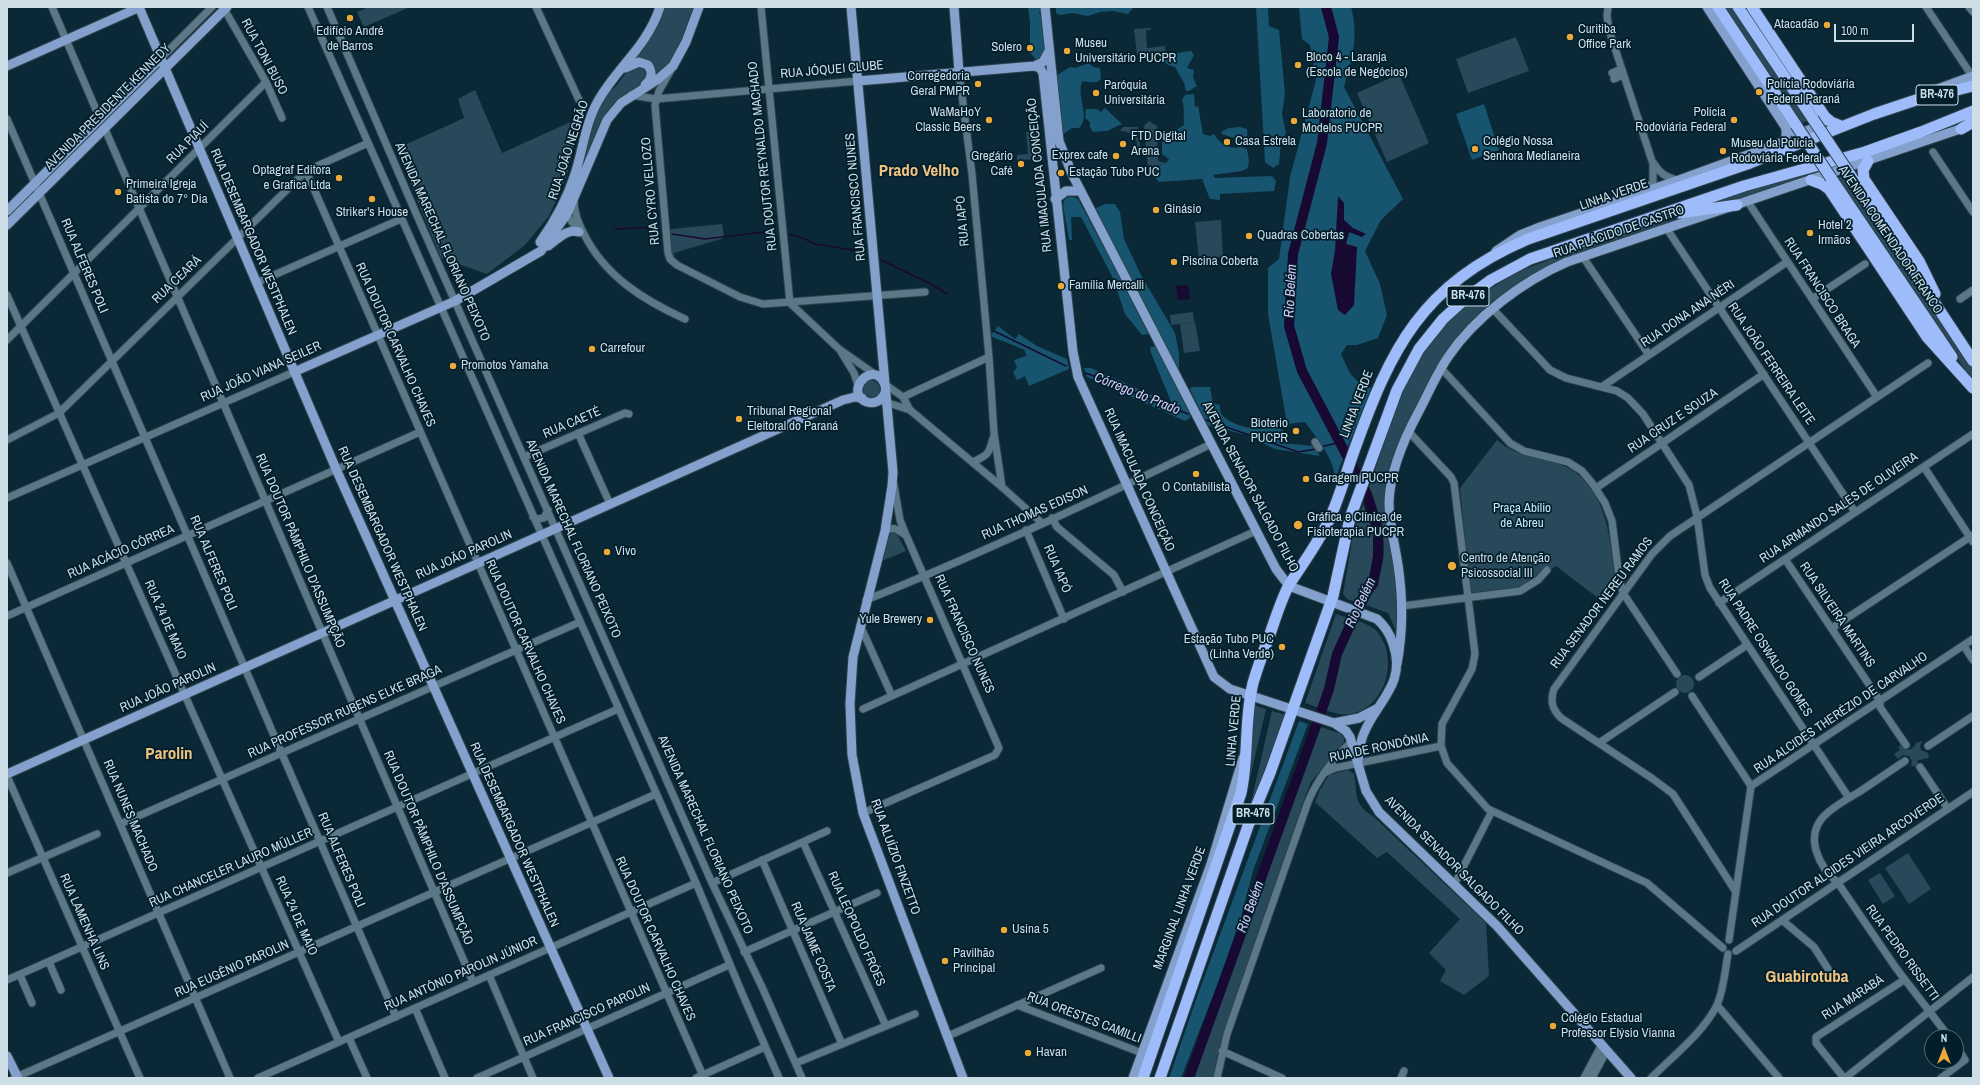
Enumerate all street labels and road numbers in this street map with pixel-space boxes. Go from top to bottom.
street label: RUA TONI BUSO [237,16,291,98]
street label: AVENIDA PRESIDENTE KENNEDY [42,41,174,173]
street label: RUA JÓQUEI CLUBE [780,58,884,82]
street label: RUA DOUTOR REYNALDO MACHADO [745,60,781,252]
road number: BR-476 [1916,85,1958,105]
street label: RUA IMACULADA CONCEIÇÃO [1024,97,1056,253]
street label: RUA JOÃO NEGRÃO [546,98,592,202]
street label: RUA PIAUÍ [164,119,212,167]
street label: RUA FRANCISCO NUNES [843,132,869,262]
street label: RUA CYRO VELLOZO [639,136,663,246]
street label: AVENIDA MARECHAL FLORIANO PEIXOTO [391,140,493,344]
street label: RUA DESEMBARGADOR WESTPHALEN [207,147,299,337]
street label: AVENIDA COMENDADOR FRANCO [1835,163,1945,317]
street label: LINHA VERDE [1578,176,1650,214]
street label: RUA IAPÓ [953,195,973,247]
street label: RUA PLÁCIDO DE CASTRO [1551,202,1687,262]
street label: RUA ALFERES POLI [57,216,111,316]
street label: RUA FRANCISCO BRAGA [1780,235,1864,351]
street label: RUA CEARÁ [149,253,205,307]
street label: RUA DOUTOR CARVALHO CHAVES [352,260,438,430]
street label: RUA DONA ANA NÉRI [1638,277,1738,351]
road number: BR-476 [1447,286,1489,306]
street label: RUA JOÃO FERREIRA LEITE [1724,300,1818,428]
street label: RUA JOÃO VIANA SEILER [198,338,324,406]
street label: LINHA VERDE [1337,368,1377,440]
street label: RUA CRUZ E SOUZA [1625,385,1721,457]
street label: AVENIDA SENADOR SALGADO FILHO [1198,399,1302,575]
street label: RUA CAETÉ [541,404,603,442]
street label: RUA IMACULADA CONCEIÇÃO [1100,406,1178,554]
street label: AVENIDA MARECHAL FLORIANO PEIXOTO [522,437,624,641]
street label: RUA DESEMBARGADOR WESTPHALEN [334,444,430,634]
street label: RUA ARMANDO SALES DE OLIVEIRA [1757,449,1921,567]
street label: RUA DOUTOR PÂMPHILO D'ASSUMPÇÃO [252,451,348,651]
street label: RUA THOMAS EDISON [979,483,1091,543]
street label: RUA ALFERES POLI [186,513,240,613]
street label: RUA ACÁCIO CÔRREA [65,522,177,582]
street label: RUA JOÃO PAROLIN [414,527,514,583]
street label: RUA SENADOR NEREU RAMOS [1547,534,1657,672]
street label: RUA IAPÓ [1040,543,1074,595]
street label: RUA DOUTOR CARVALHO CHAVES [482,557,568,727]
street label: RUA SILVEIRA MARTINS [1796,559,1878,671]
street label: RUA FRANCISCO NUNES [931,572,997,696]
street label: RUA PADRE OSWALDO GOMES [1715,576,1815,720]
street label: RUA 24 DE MAIO [141,578,189,662]
street label: RUA ALCIDES THERÉZIO DE CARVALHO [1751,649,1931,777]
street label: RUA JOÃO PAROLIN [118,660,218,716]
street label: RUA PROFESSOR RUBENS ELKE BRAGA [246,662,444,762]
street label: LINHA VERDE [1223,695,1245,767]
street label: RUA DE RONDÔNIA [1328,730,1430,766]
street label: AVENIDA MARECHAL FLORIANO PEIXOTO [654,733,756,937]
street label: RUA DESEMBARGADOR WESTPHALEN [466,740,562,930]
street label: RUA DOUTOR PÂMPHILO D'ASSUMPÇÃO [380,748,476,948]
street label: RUA NUNES MACHADO [99,758,161,874]
street label: RUA DOUTOR ALCIDES VIEIRA ARCOVERDE [1749,791,1947,931]
street label: AVENIDA SENADOR SALGADO FILHO [1381,793,1527,939]
street label: RUA ALUÍZIO FINZETTO [867,797,923,917]
road number: BR-476 [1232,804,1274,824]
street label: RUA ALFERES POLI [314,810,368,910]
street label: RUA CHANCELER LAURO MÜLLER [147,825,315,911]
street label: MARGINAL LINHA VERDE [1150,844,1210,972]
street label: RUA DOUTOR CARVALHO CHAVES [612,854,698,1024]
street label: RUA LEOPOLDO FRÓES [824,869,888,989]
street label: RUA LAMENHA LINS [56,871,112,973]
street label: RUA 24 DE MAIO [272,874,320,958]
street label: RUA JAIME COSTA [787,900,839,994]
street label: RUA PEDRO RISSETTI [1862,902,1942,1004]
street label: RUA ANTÔNIO PAROLIN JÚNIOR [382,933,540,1015]
street label: RUA EUGÊNIO PAROLIN [172,937,292,1001]
street label: RUA MARABÁ [1819,972,1887,1024]
street label: RUA FRANCISCO PAROLIN [521,980,653,1050]
street label: RUA ORESTES CAMILLI [1025,989,1143,1047]

